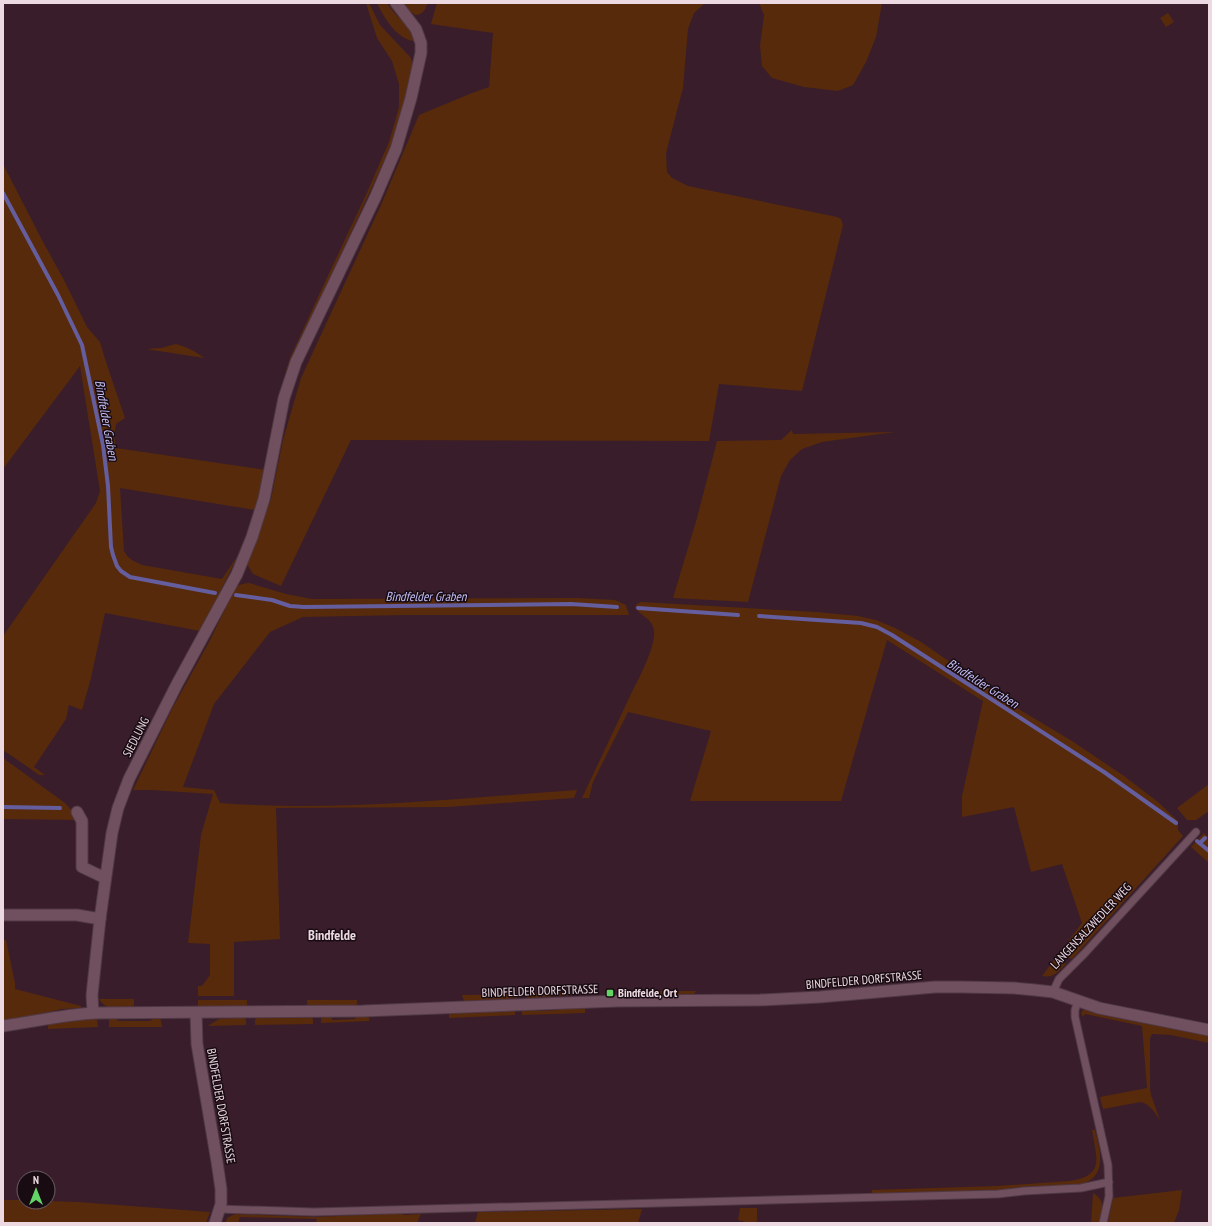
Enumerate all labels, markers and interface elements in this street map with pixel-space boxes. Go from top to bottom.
water label: Bindfelder Graben [91,379,122,463]
water label: Bindfelder Graben [385,588,468,605]
water label: Bindfelder Graben [944,655,1023,713]
street label: SIEDLUNG [119,714,152,759]
street label: LANGENSALZWEDLER WEG [1047,880,1134,972]
district label: Bindfelde [308,926,356,944]
street label: BINDFELDER DORFSTRASSE [805,967,923,992]
street label: BINDFELDER DORFSTRASSE [481,981,599,1000]
place label: Bindfelde, Ort [618,985,678,1000]
marker: Bindfelde, Ort [605,988,615,998]
street label: BINDFELDER DORFSTRASSE [204,1047,239,1165]
north arrow [16,1170,56,1210]
text: N [33,1173,39,1187]

